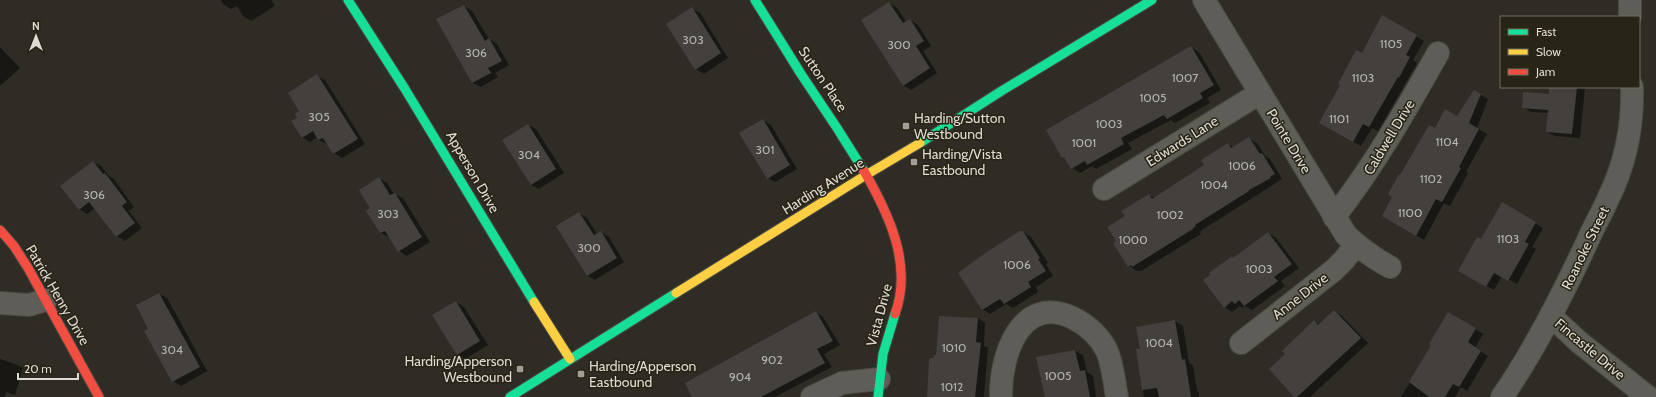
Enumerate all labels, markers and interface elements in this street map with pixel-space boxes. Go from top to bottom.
north arrow [16,16,56,56]
legend [1500,16,1640,88]
text: N [32,19,40,33]
text: Fast [1536,24,1556,39]
house number: 303 [682,32,704,47]
house number: 1105 [1380,36,1402,51]
house number: 300 [887,37,911,52]
street label: Sutton Place [795,43,851,115]
text: Slow [1536,44,1561,59]
house number: 306 [465,45,487,60]
text: Jam [1535,64,1555,79]
house number: 1007 [1172,70,1198,85]
house number: 1103 [1352,70,1374,85]
house number: 1005 [1139,90,1167,105]
street label: Caldwell Drive [1359,96,1419,178]
street label: Pointe Drive [1263,105,1315,177]
house number: 305 [308,109,330,124]
place label: Harding/Sutton Westbound [914,109,1005,143]
house number: 1101 [1329,111,1349,126]
street label: Edwards Lane [1143,112,1221,170]
house number: 1003 [1095,116,1123,131]
marker: Harding/Sutton Westbound [901,121,911,131]
street label: Apperson Drive [442,128,504,216]
house number: 1104 [1435,134,1459,149]
house number: 1001 [1072,135,1096,150]
house number: 301 [756,142,774,157]
place label: Harding/Vista Eastbound [922,145,1003,179]
house number: 304 [518,147,540,162]
street label: Harding Avenue [778,154,868,218]
marker: Harding/Vista Eastbound [909,157,919,167]
house number: 1006 [1228,158,1256,173]
house number: 1102 [1420,171,1442,186]
house number: 1004 [1200,177,1228,192]
house number: 306 [83,187,105,202]
street label: Roanoke Street [1557,203,1613,293]
house number: 1100 [1398,205,1422,220]
house number: 303 [377,206,399,221]
house number: 1002 [1157,207,1183,222]
house number: 1103 [1497,231,1519,246]
house number: 1000 [1118,232,1148,247]
house number: 300 [577,240,601,255]
street label: Patrick Henry Drive [22,242,94,348]
house number: 1006 [1003,257,1031,272]
house number: 1003 [1245,261,1273,276]
street label: Anne Drive [1268,269,1332,323]
street label: Vista Drive [862,282,896,348]
street label: Fincastle Drive [1551,314,1629,384]
house number: 1004 [1145,335,1173,350]
house number: 1010 [942,340,966,355]
house number: 304 [161,342,183,357]
place label: Harding/Apperson Westbound [405,352,512,386]
house number: 902 [761,352,783,367]
scale bar [18,355,78,381]
place label: Harding/Apperson Eastbound [589,357,697,391]
text: 20 m [24,361,52,376]
marker: Harding/Apperson Westbound [515,364,525,374]
house number: 1005 [1044,368,1072,383]
marker: Harding/Apperson Eastbound [576,369,586,379]
house number: 904 [729,369,751,384]
house number: 1012 [941,379,963,394]

